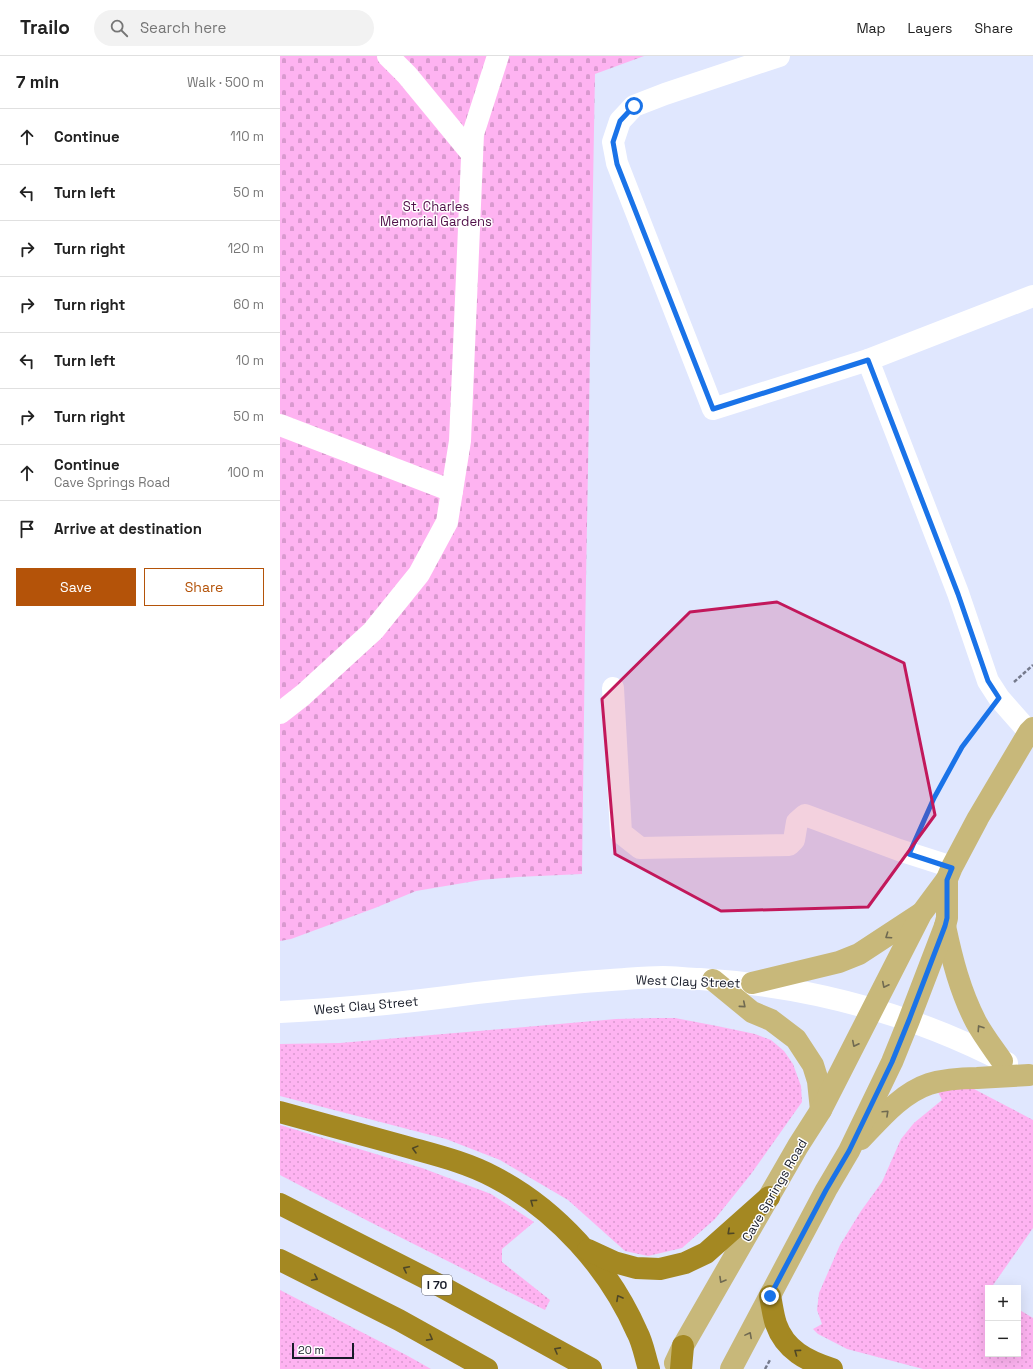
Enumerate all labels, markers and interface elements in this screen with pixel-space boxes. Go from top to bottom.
search box [94,10,374,46]
text: Trailo [20,15,70,40]
icon: search [108,17,130,39]
text: Search here [140,18,226,37]
text: Map [856,19,886,37]
text: Layers [908,19,952,37]
text: Share [974,19,1013,37]
text: 7 min [16,71,59,93]
text: Walk · 500 m [187,74,264,91]
route start [625,97,643,115]
icon: ahead [16,126,38,148]
text: Continue [54,127,120,146]
text: 110 m [230,128,264,145]
icon: left [16,182,38,204]
text: Turn left [54,183,116,202]
text: 50 m [233,184,264,201]
park label: St. Charles Memorial Gardens [380,198,492,230]
icon: right [16,238,38,260]
text: Turn right [54,239,125,258]
text: 120 m [228,240,264,257]
icon: right [16,294,38,316]
text: Turn right [54,295,125,314]
text: 60 m [233,296,264,313]
icon: left [16,350,38,372]
text: Turn left [54,351,116,370]
text: 10 m [236,352,264,369]
icon: right [16,406,38,428]
text: Turn right [54,407,125,426]
text: 50 m [233,408,264,425]
text: Continue [54,455,120,474]
icon: ahead [16,462,38,484]
text: 100 m [227,464,264,481]
text: Cave Springs Road [54,474,170,491]
icon: arrive [16,518,38,540]
text: Arrive at destination [54,519,202,538]
button: Save [16,568,136,606]
button: Share [144,568,264,606]
one-way arrow [885,931,892,939]
street label: West Clay Street [635,971,741,992]
one-way arrow [882,981,890,988]
street label: West Clay Street [313,992,419,1019]
one-way arrow [739,1001,746,1008]
one-way arrow [977,1025,985,1032]
one-way arrow [852,1040,859,1047]
one-way arrow [881,1111,889,1118]
street label: Cave Springs Road [738,1136,811,1245]
one-way arrow [412,1145,419,1154]
one-way arrow [530,1199,537,1207]
one-way arrow [727,1228,735,1235]
one-way arrow [402,1266,410,1273]
one-way arrow [311,1273,318,1281]
road number: I 70 [422,1275,452,1295]
one-way arrow [719,1276,726,1283]
map controls [985,1285,1021,1357]
button: + [985,1285,1021,1321]
route end [761,1287,779,1305]
one-way arrow [616,1295,623,1302]
button: − [985,1321,1021,1357]
one-way arrow [745,1331,752,1339]
one-way arrow [426,1333,433,1340]
scale bar [292,1341,354,1360]
text: 20 m [298,1343,324,1357]
one-way arrow [554,1348,561,1355]
one-way arrow [794,1349,801,1357]

